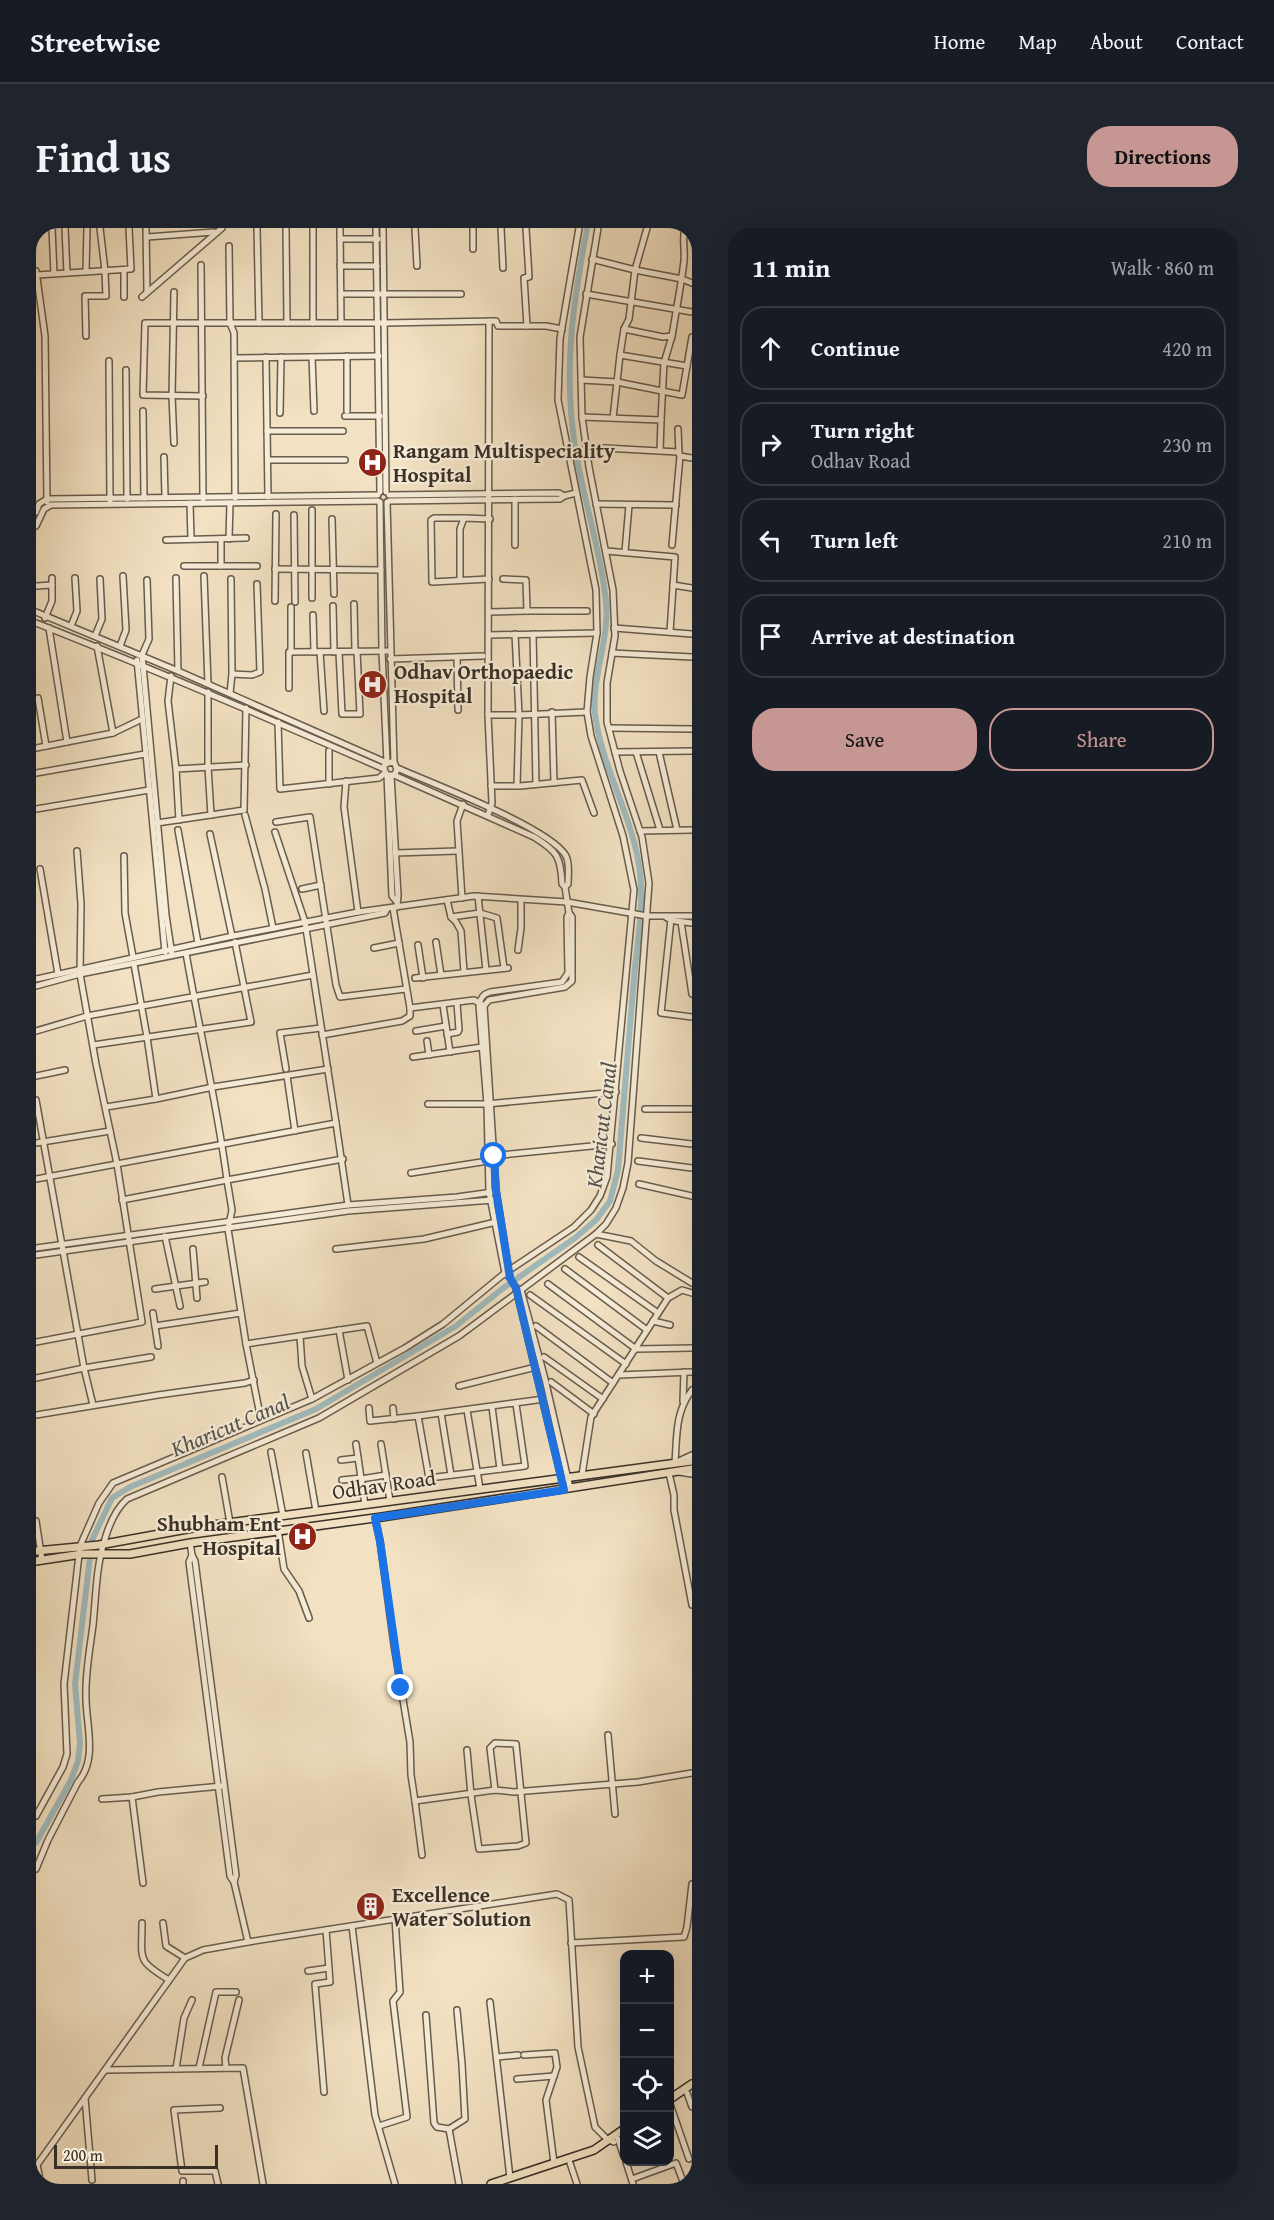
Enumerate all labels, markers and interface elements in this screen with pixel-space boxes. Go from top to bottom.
text: Streetwise [30,21,160,62]
text: Home [934,26,985,57]
text: Map [1018,26,1057,57]
text: About [1090,26,1143,57]
text: Contact [1176,26,1244,57]
text: Find us [36,126,171,187]
button: Directions [1087,126,1238,187]
text: 11 min [752,248,830,287]
text: Walk · 860 m [1111,253,1214,282]
icon: ahead [754,332,787,365]
text: Continue [811,332,900,364]
text: 420 m [1162,334,1212,363]
text: Turn right [811,414,914,446]
icon: right [754,428,787,461]
text: 230 m [1162,430,1212,459]
place label: Rangam Multispeciality Hospital [393,435,615,490]
text: Odhav Road [811,446,910,475]
hospital icon: Rangam Multispeciality Hospital [356,447,388,479]
icon: left [754,524,787,557]
text: Turn left [811,524,898,556]
text: 210 m [1162,526,1212,555]
icon: arrive [754,620,787,653]
text: Arrive at destination [811,620,1015,652]
place label: Odhav Orthopaedic Hospital [394,656,573,711]
hospital icon: Odhav Orthopaedic Hospital [357,668,389,700]
button: Save [752,708,977,771]
button: Share [989,708,1214,771]
water label: Kharicut Canal [577,1060,625,1191]
route start [480,1142,506,1168]
water label: Kharicut Canal [165,1386,294,1465]
street label: Odhav Road [330,1462,439,1507]
place label: Shubham Ent Hospital [157,1508,281,1563]
hospital icon: Shubham Ent Hospital [286,1520,318,1552]
route end [387,1674,413,1700]
place label: Excellence Water Solution [392,1879,532,1934]
building icon: Excellence Water Solution [355,1891,387,1923]
map controls [620,1950,674,2166]
button: + [620,1950,674,2004]
button: − [620,2004,674,2058]
button: locate [620,2058,674,2112]
button: layers [620,2112,674,2166]
scale bar [54,2142,218,2170]
text: 200 m [63,2143,103,2167]

